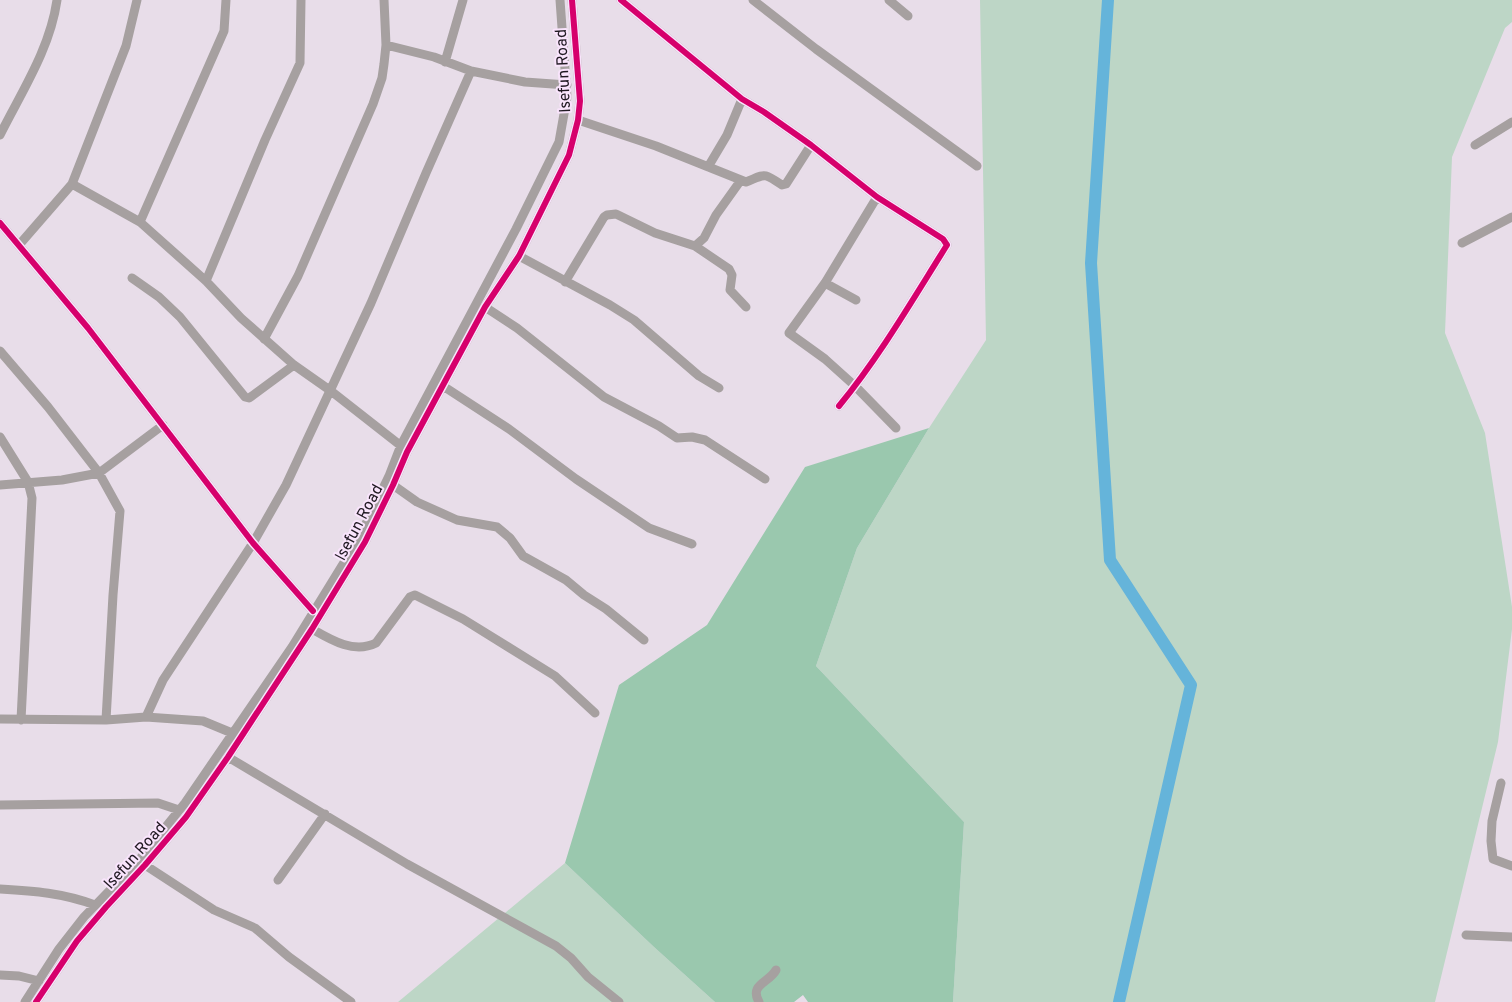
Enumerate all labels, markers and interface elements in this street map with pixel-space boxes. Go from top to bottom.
street label: Isefun Road [552,29,576,113]
street label: Isefun Road [331,481,388,565]
street label: Isefun Road [100,819,171,894]

